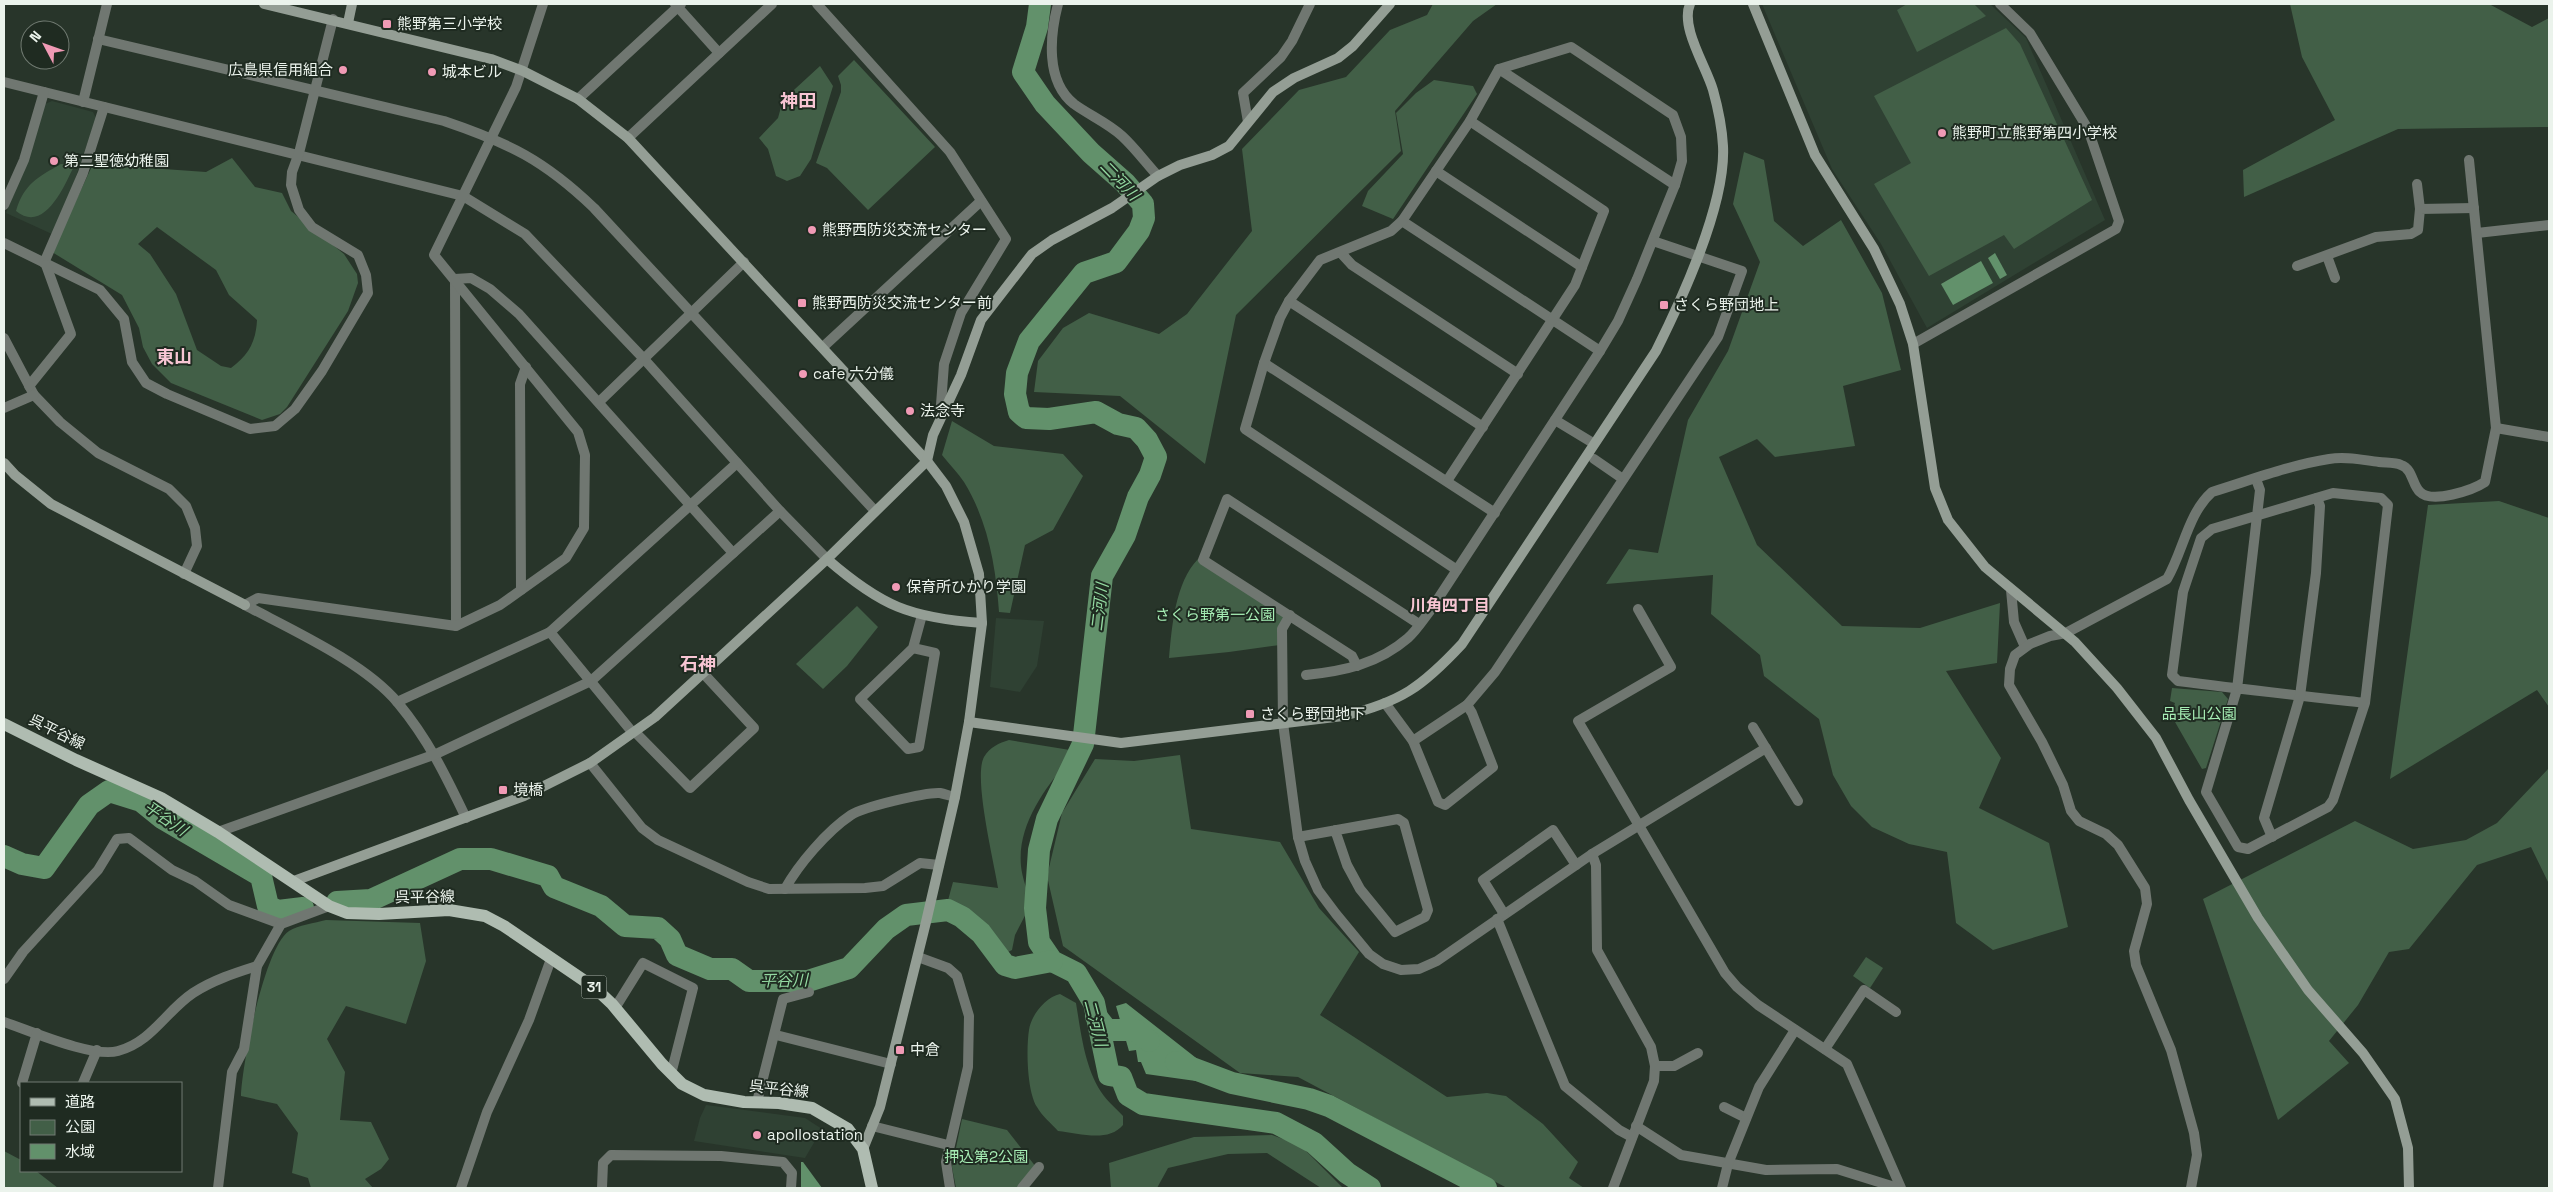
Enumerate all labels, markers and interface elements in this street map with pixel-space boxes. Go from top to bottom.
place label: 熊野第三小学校 [397,14,502,33]
marker: 熊野第三小学校 [381,18,393,30]
north arrow [20,20,70,70]
text: N [25,27,45,46]
place label: 広島県信用組合 [228,60,333,79]
place label: 城本ビル [442,62,502,81]
marker: 広島県信用組合 [337,64,349,76]
marker: 城本ビル [426,66,438,78]
district label: 神田 [780,89,816,112]
place label: 熊野町立熊野第四小学校 [1952,123,2117,142]
marker: 熊野町立熊野第四小学校 [1936,127,1948,139]
place label: 第二聖徳幼稚園 [64,151,169,170]
marker: 第二聖徳幼稚園 [48,155,60,167]
water label: 二河川 [1095,156,1145,206]
place label: 熊野西防災交流センター [822,220,987,239]
marker: 熊野西防災交流センター [806,224,818,236]
place label: 熊野西防災交流センター前 [812,293,992,312]
place label: さくら野団地上 [1674,295,1779,314]
marker: 熊野西防災交流センター前 [796,297,808,309]
marker: さくら野団地上 [1658,299,1670,311]
district label: 東山 [156,345,192,368]
place label: cafe 六分儀 [813,364,894,383]
marker: cafe 六分儀 [797,368,809,380]
place label: 法念寺 [920,401,965,420]
marker: 法念寺 [904,405,916,417]
place label: 保育所ひかり学園 [906,577,1026,596]
water label: 二河川 [1086,580,1113,632]
marker: 保育所ひかり学園 [890,581,902,593]
district label: 川角四丁目 [1410,595,1490,616]
park label: さくら野第一公園 [1155,605,1275,624]
district label: 石神 [680,652,716,675]
place label: さくら野団地下 [1260,704,1365,723]
park label: 品長山公園 [2161,704,2237,723]
marker: さくら野団地下 [1244,708,1256,720]
street label: 呉平谷線 [26,710,88,753]
place label: 境橋 [513,780,543,799]
marker: 境橋 [497,784,509,796]
water label: 平谷川 [140,796,193,842]
street label: 呉平谷線 [395,886,455,907]
water label: 平谷川 [760,970,810,991]
road number: 31 [582,976,606,999]
water label: 二河川 [1079,997,1112,1051]
place label: 中倉 [910,1040,940,1059]
marker: 中倉 [894,1044,906,1056]
street label: 呉平谷線 [748,1076,810,1101]
legend [20,1082,182,1172]
text: 道路 [65,1092,95,1111]
text: 公園 [65,1117,95,1136]
place label: apollostation [767,1125,863,1144]
marker: apollostation [751,1129,763,1141]
text: 水域 [65,1142,95,1161]
park label: 押込第2公園 [944,1147,1028,1166]

